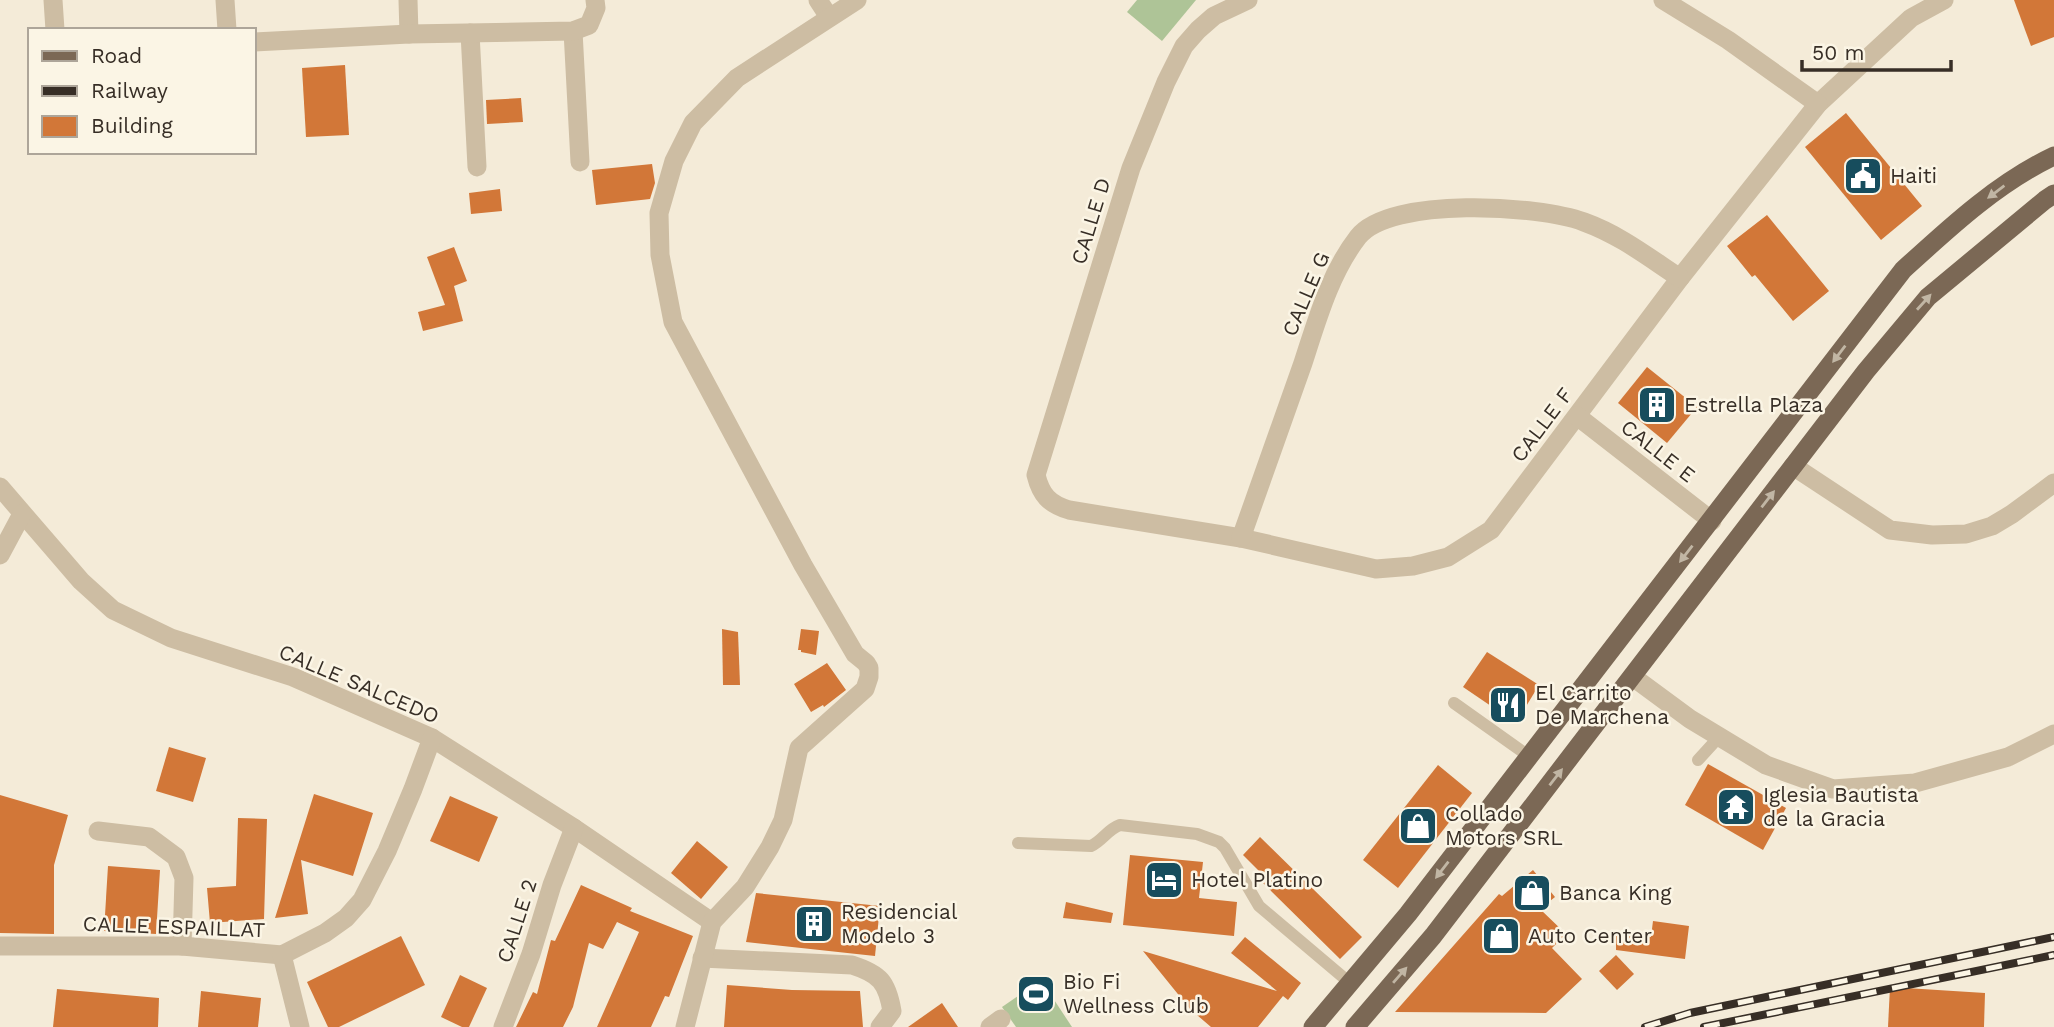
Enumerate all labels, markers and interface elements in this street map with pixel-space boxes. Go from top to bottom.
legend [28,28,256,154]
scale bar [1802,28,1951,72]
text: 50 m [1812,40,1864,65]
text: Road [91,43,142,68]
text: Railway [91,78,168,103]
text: Building [91,113,173,138]
public building icon: Haiti [1842,155,1884,197]
place label: Haiti [1890,163,1937,188]
street label: CALLE D [1066,175,1115,267]
one-way arrow [1988,184,2006,199]
street label: CALLE G [1277,248,1334,340]
one-way arrow [1916,294,1932,311]
one-way arrow [1832,345,1846,363]
street label: CALLE F [1506,383,1578,467]
building icon: Estrella Plaza [1636,384,1678,426]
place label: Estrella Plaza [1684,392,1823,417]
street label: CALLE E [1616,414,1700,487]
one-way arrow [1760,490,1775,508]
one-way arrow [1679,545,1694,563]
street label: CALLE SALCEDO [275,638,443,729]
place label: El Carrito De Marchena [1535,680,1669,729]
restaurant icon: El Carrito De Marchena [1487,684,1529,726]
one-way arrow [1548,768,1562,786]
place label: Iglesia Bautista de la Gracia [1763,782,1919,831]
temple icon: Iglesia Bautista de la Gracia [1715,786,1757,828]
place label: Collado Motors SRL [1445,801,1563,850]
shop icon: Collado Motors SRL [1397,805,1439,847]
hotel icon: Hotel Platino [1143,859,1185,901]
one-way arrow [1435,861,1449,879]
place label: Hotel Platino [1191,867,1323,892]
shop icon: Banca King [1511,872,1553,914]
street label: CALLE 2 [491,876,542,966]
place label: Banca King [1559,880,1672,905]
place label: Residencial Modelo 3 [841,899,958,948]
building icon: Residencial Modelo 3 [793,903,835,945]
street label: CALLE ESPAILLAT [82,911,266,942]
shop icon: Auto Center [1480,915,1522,957]
place label: Auto Center [1528,923,1652,948]
one-way arrow [1392,966,1408,984]
place label: Bio Fi Wellness Club [1063,969,1209,1018]
sports icon: Bio Fi Wellness Club [1015,973,1057,1015]

